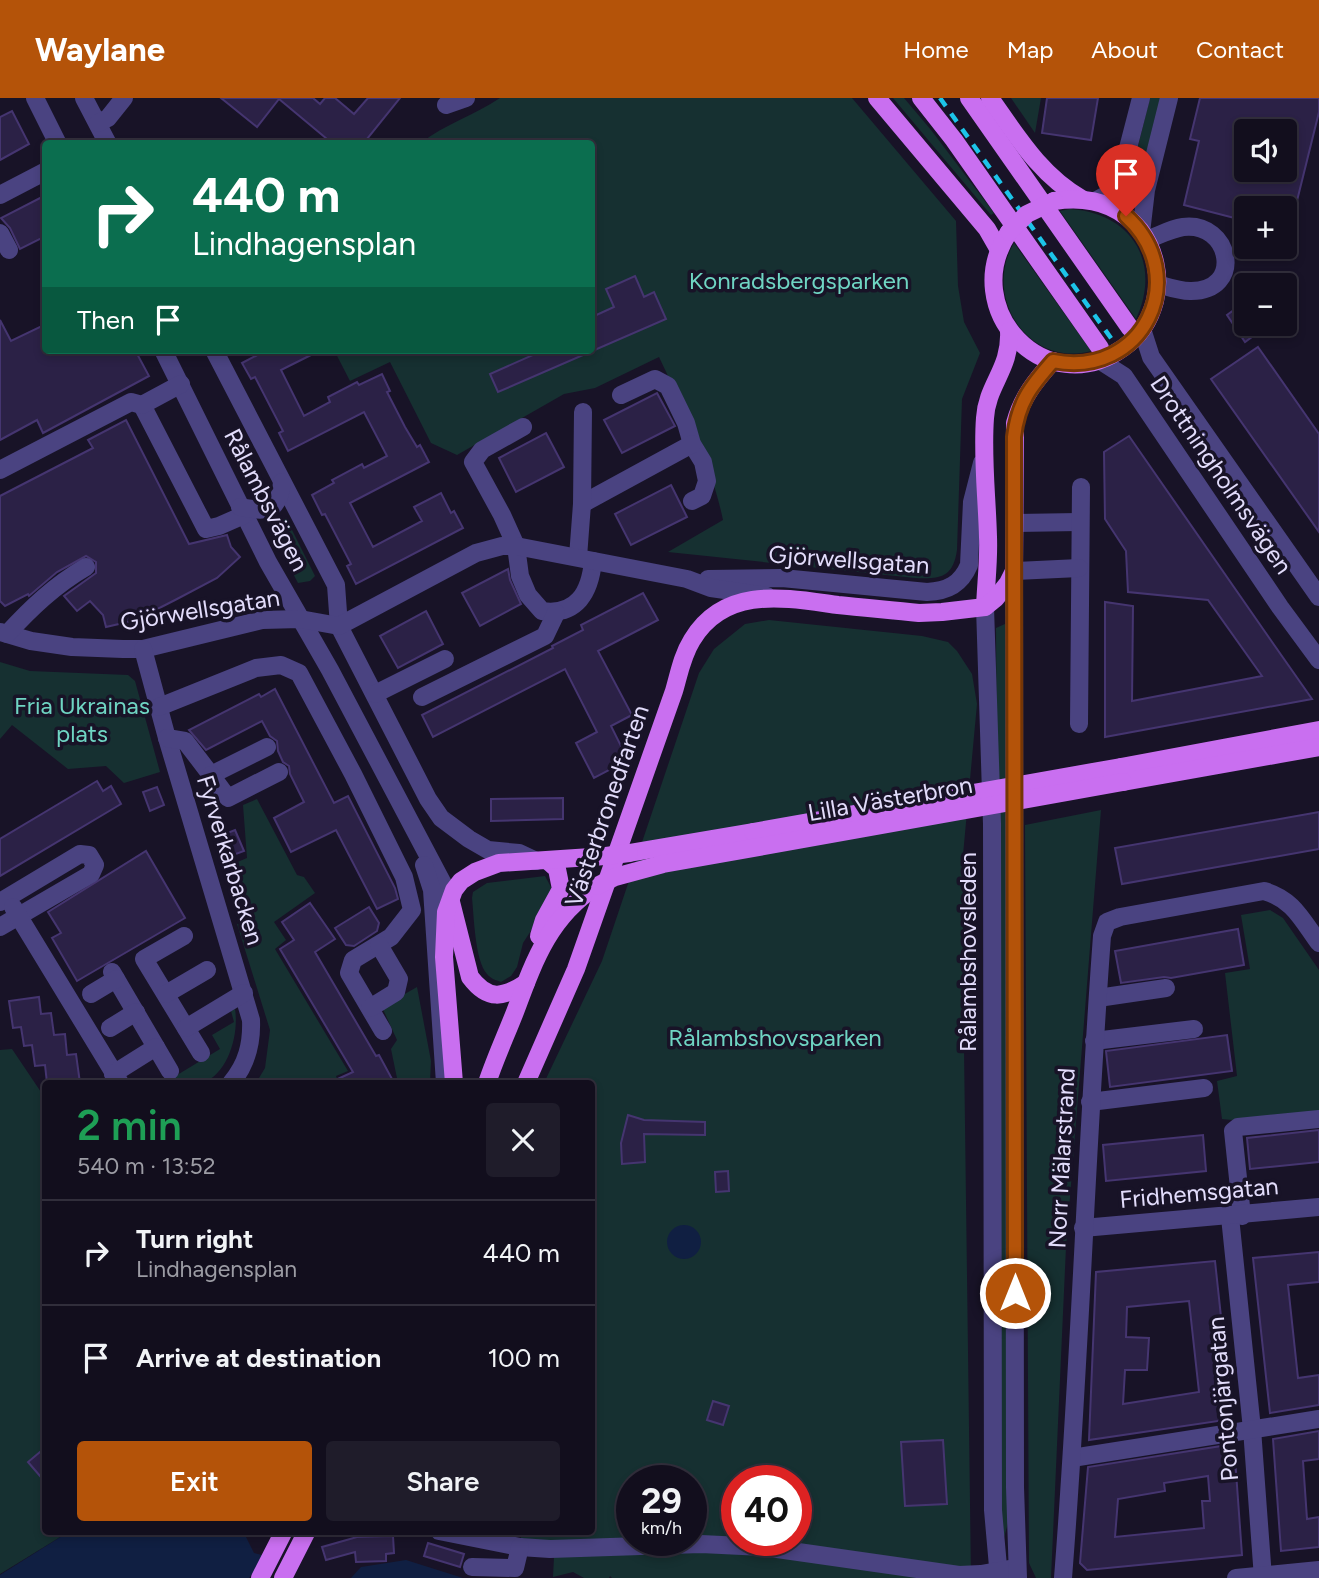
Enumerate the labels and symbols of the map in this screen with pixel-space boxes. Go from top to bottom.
pin [1096,144,1156,216]
park label: Konradsbergsparken [689,266,909,295]
street label: Drottningholmsvägen [1144,370,1298,579]
street label: Rålambsvägen [218,424,315,576]
street label: Gjörwellsgatan [768,539,930,580]
street label: Gjörwellsgatan [118,583,282,636]
park label: Fria Ukrainas plats [14,691,150,748]
street label: Västerbronedfarten [558,701,655,911]
street label: Lilla Västerbron [805,770,974,827]
street label: Fyrverkarbacken [191,771,270,948]
street label: Rålambshovsleden [953,852,982,1052]
park label: Rålambshovsparken [668,1023,882,1052]
street label: Norr Mälarstrand [1042,1067,1081,1249]
street label: Fridhemsgatan [1118,1171,1280,1214]
position arrow [978,1256,1052,1330]
street label: Pontonjärgatan [1201,1316,1244,1483]
speed limit sign: 40 [721,1465,812,1556]

